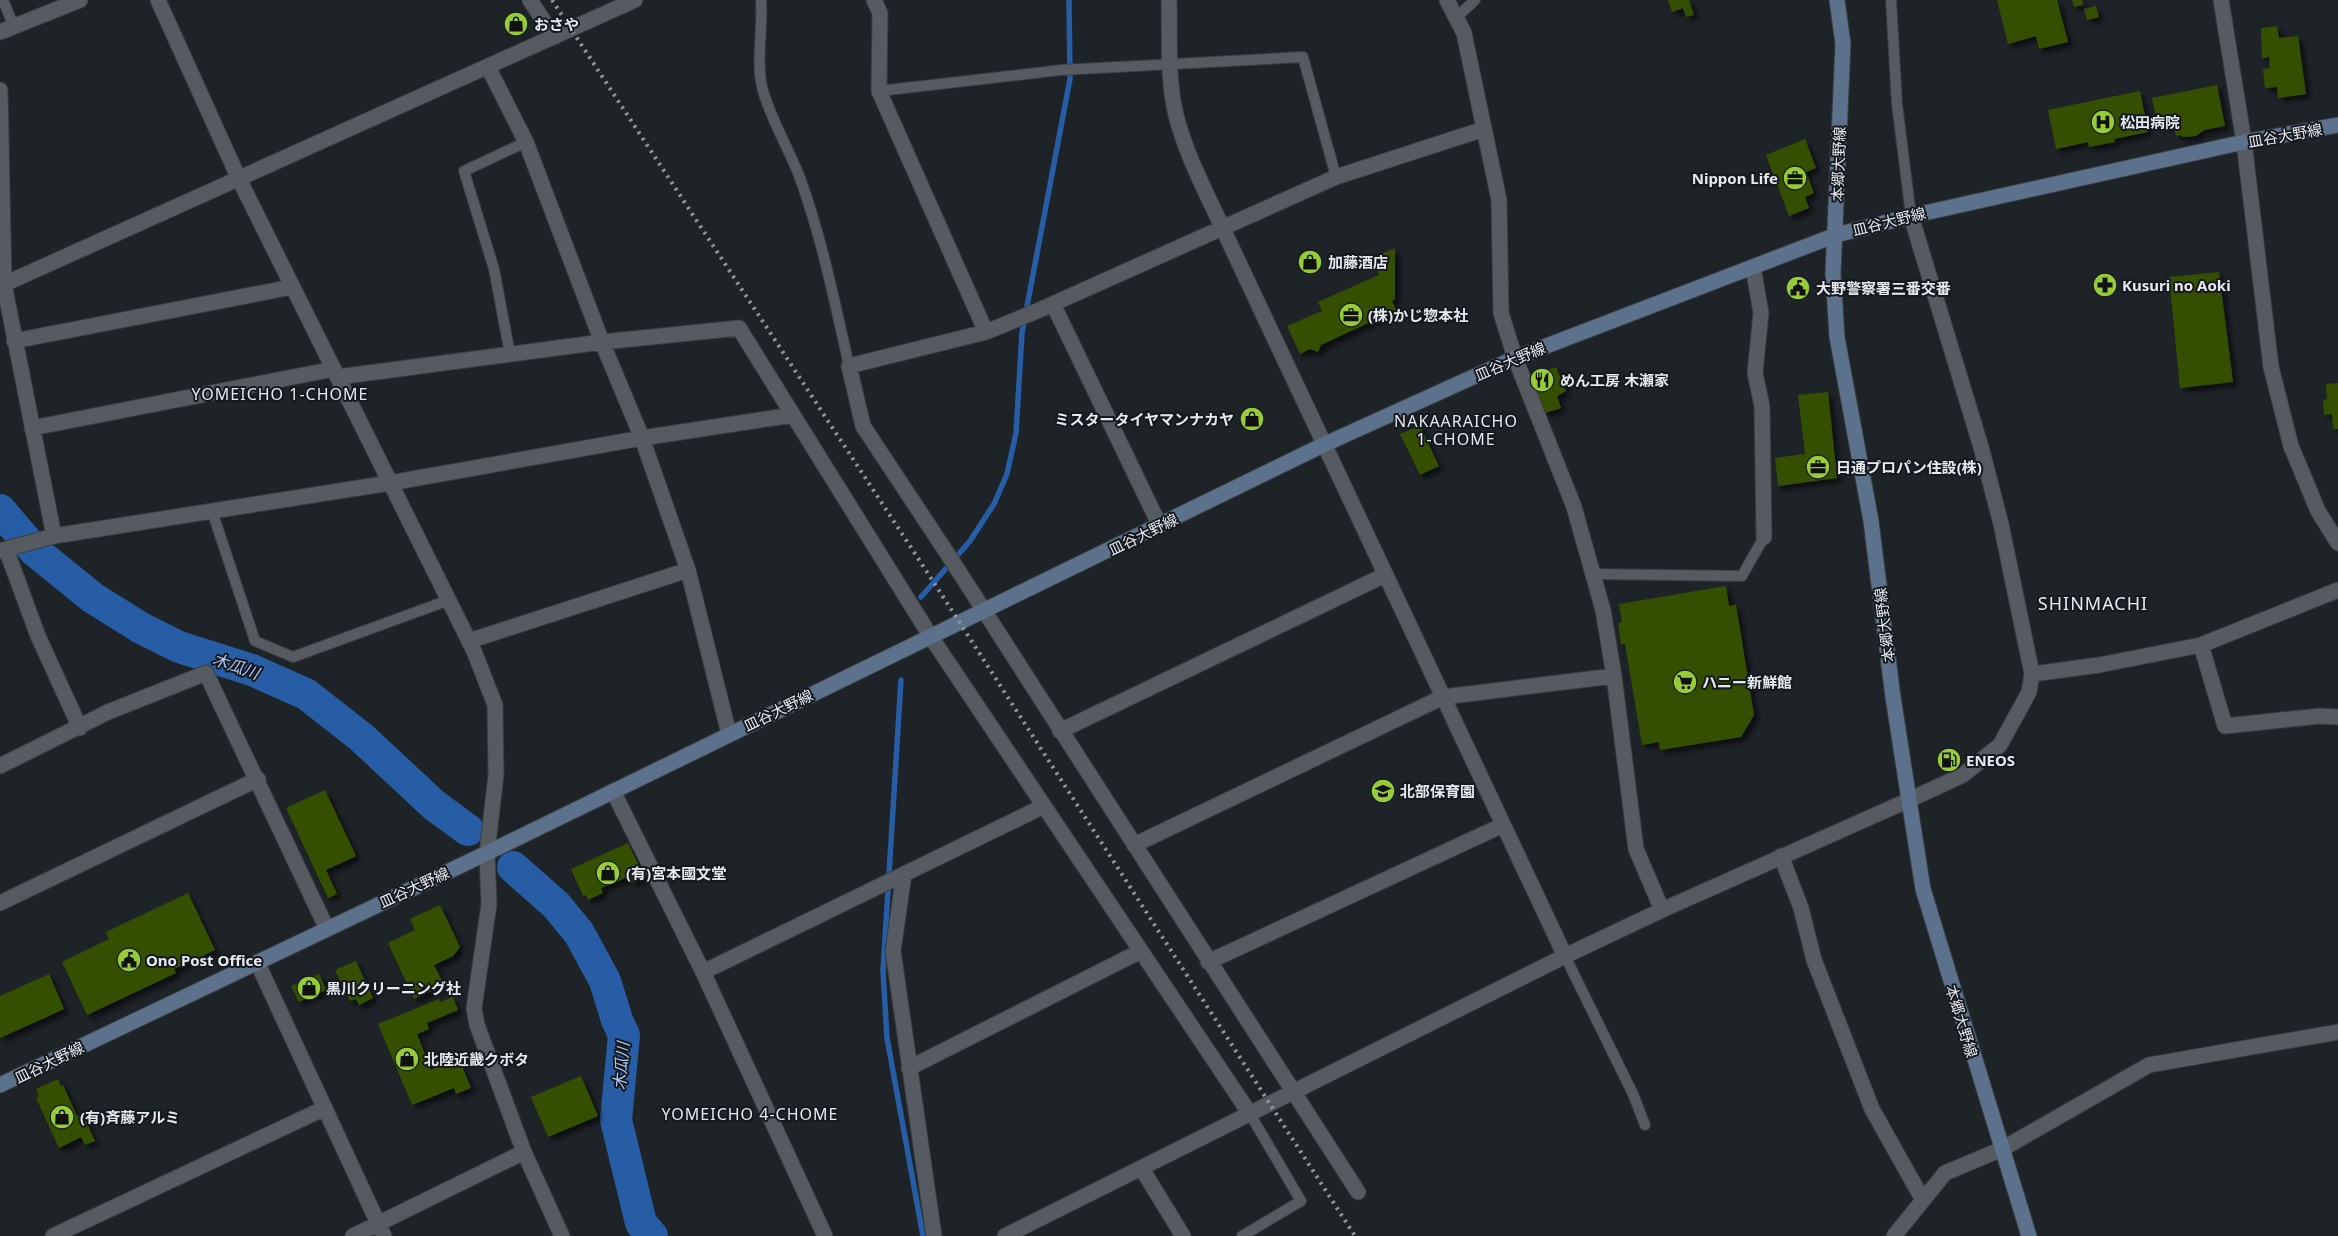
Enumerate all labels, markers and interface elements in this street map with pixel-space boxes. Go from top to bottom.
shop icon: おさや [503,11,529,37]
place label: おさや [534,14,579,34]
hospital icon: 松田病院 [2090,109,2116,135]
place label: 松田病院 [2120,112,2180,132]
street label: 皿谷大野線 [2246,119,2324,151]
street label: 本郷大野線 [1827,126,1849,202]
office icon: Nippon Life [1782,165,1808,191]
place label: Nippon Life [1692,168,1778,188]
street label: 皿谷大野線 [1850,202,1928,240]
shop icon: 加藤酒店 [1297,249,1323,275]
place label: 加藤酒店 [1328,252,1388,272]
pharmacy icon: Kusuri no Aoki [2092,272,2118,298]
public building icon: 大野警察署三番交番 [1785,275,1811,301]
place label: Kusuri no Aoki [2122,275,2231,295]
place label: 大野警察署三番交番 [1816,278,1951,298]
office icon: (株)かじ惣本社 [1338,302,1364,328]
place label: (株)かじ惣本社 [1368,305,1468,325]
street label: 皿谷大野線 [1472,337,1548,385]
restaurant icon: めん工房 木瀬家 [1529,367,1555,393]
place label: めん工房 木瀬家 [1560,370,1669,390]
district label: YOMEICHO 1-CHOME [192,383,368,405]
shop icon: ミスタータイヤマンナカヤ [1239,406,1265,432]
place label: ミスタータイヤマンナカヤ [1054,409,1234,429]
district label: NAKAARAICHO 1-CHOME [1394,410,1518,450]
office icon: 日通プロパン住設(株) [1805,454,1831,480]
place label: 日通プロパン住設(株) [1836,457,1982,477]
street label: 皿谷大野線 [1105,509,1181,559]
street label: 本郷大野線 [1870,587,1898,663]
district label: SHINMACHI [2038,591,2148,615]
water label: 木瓜川 [210,648,264,685]
supermarket icon: ハニー新鮮館 [1672,669,1698,695]
place label: ハニー新鮮館 [1702,672,1792,692]
street label: 皿谷大野線 [740,685,816,735]
fuel station icon: ENEOS [1936,747,1962,773]
place label: ENEOS [1966,750,2015,770]
school or university icon: 北部保育園 [1370,778,1396,804]
place label: 北部保育園 [1400,781,1475,801]
shop icon: (有)宮本國文堂 [595,860,621,886]
street label: 皿谷大野線 [376,862,452,912]
place label: (有)宮本國文堂 [626,863,726,883]
public building icon: Ono Post Office [116,947,142,973]
place label: Ono Post Office [146,950,262,970]
shop icon: 黒川クリーニング社 [296,975,322,1001]
place label: 黒川クリーニング社 [326,978,461,998]
street label: 本郷大野線 [1941,982,1983,1060]
street label: 皿谷大野線 [11,1037,87,1087]
water label: 木瓜川 [608,1039,634,1091]
shop icon: 北陸近畿クボタ [394,1046,420,1072]
place label: 北陸近畿クボタ [424,1049,529,1069]
district label: YOMEICHO 4-CHOME [662,1103,838,1125]
shop icon: (有)斉藤アルミ [49,1104,75,1130]
place label: (有)斉藤アルミ [80,1107,180,1127]

